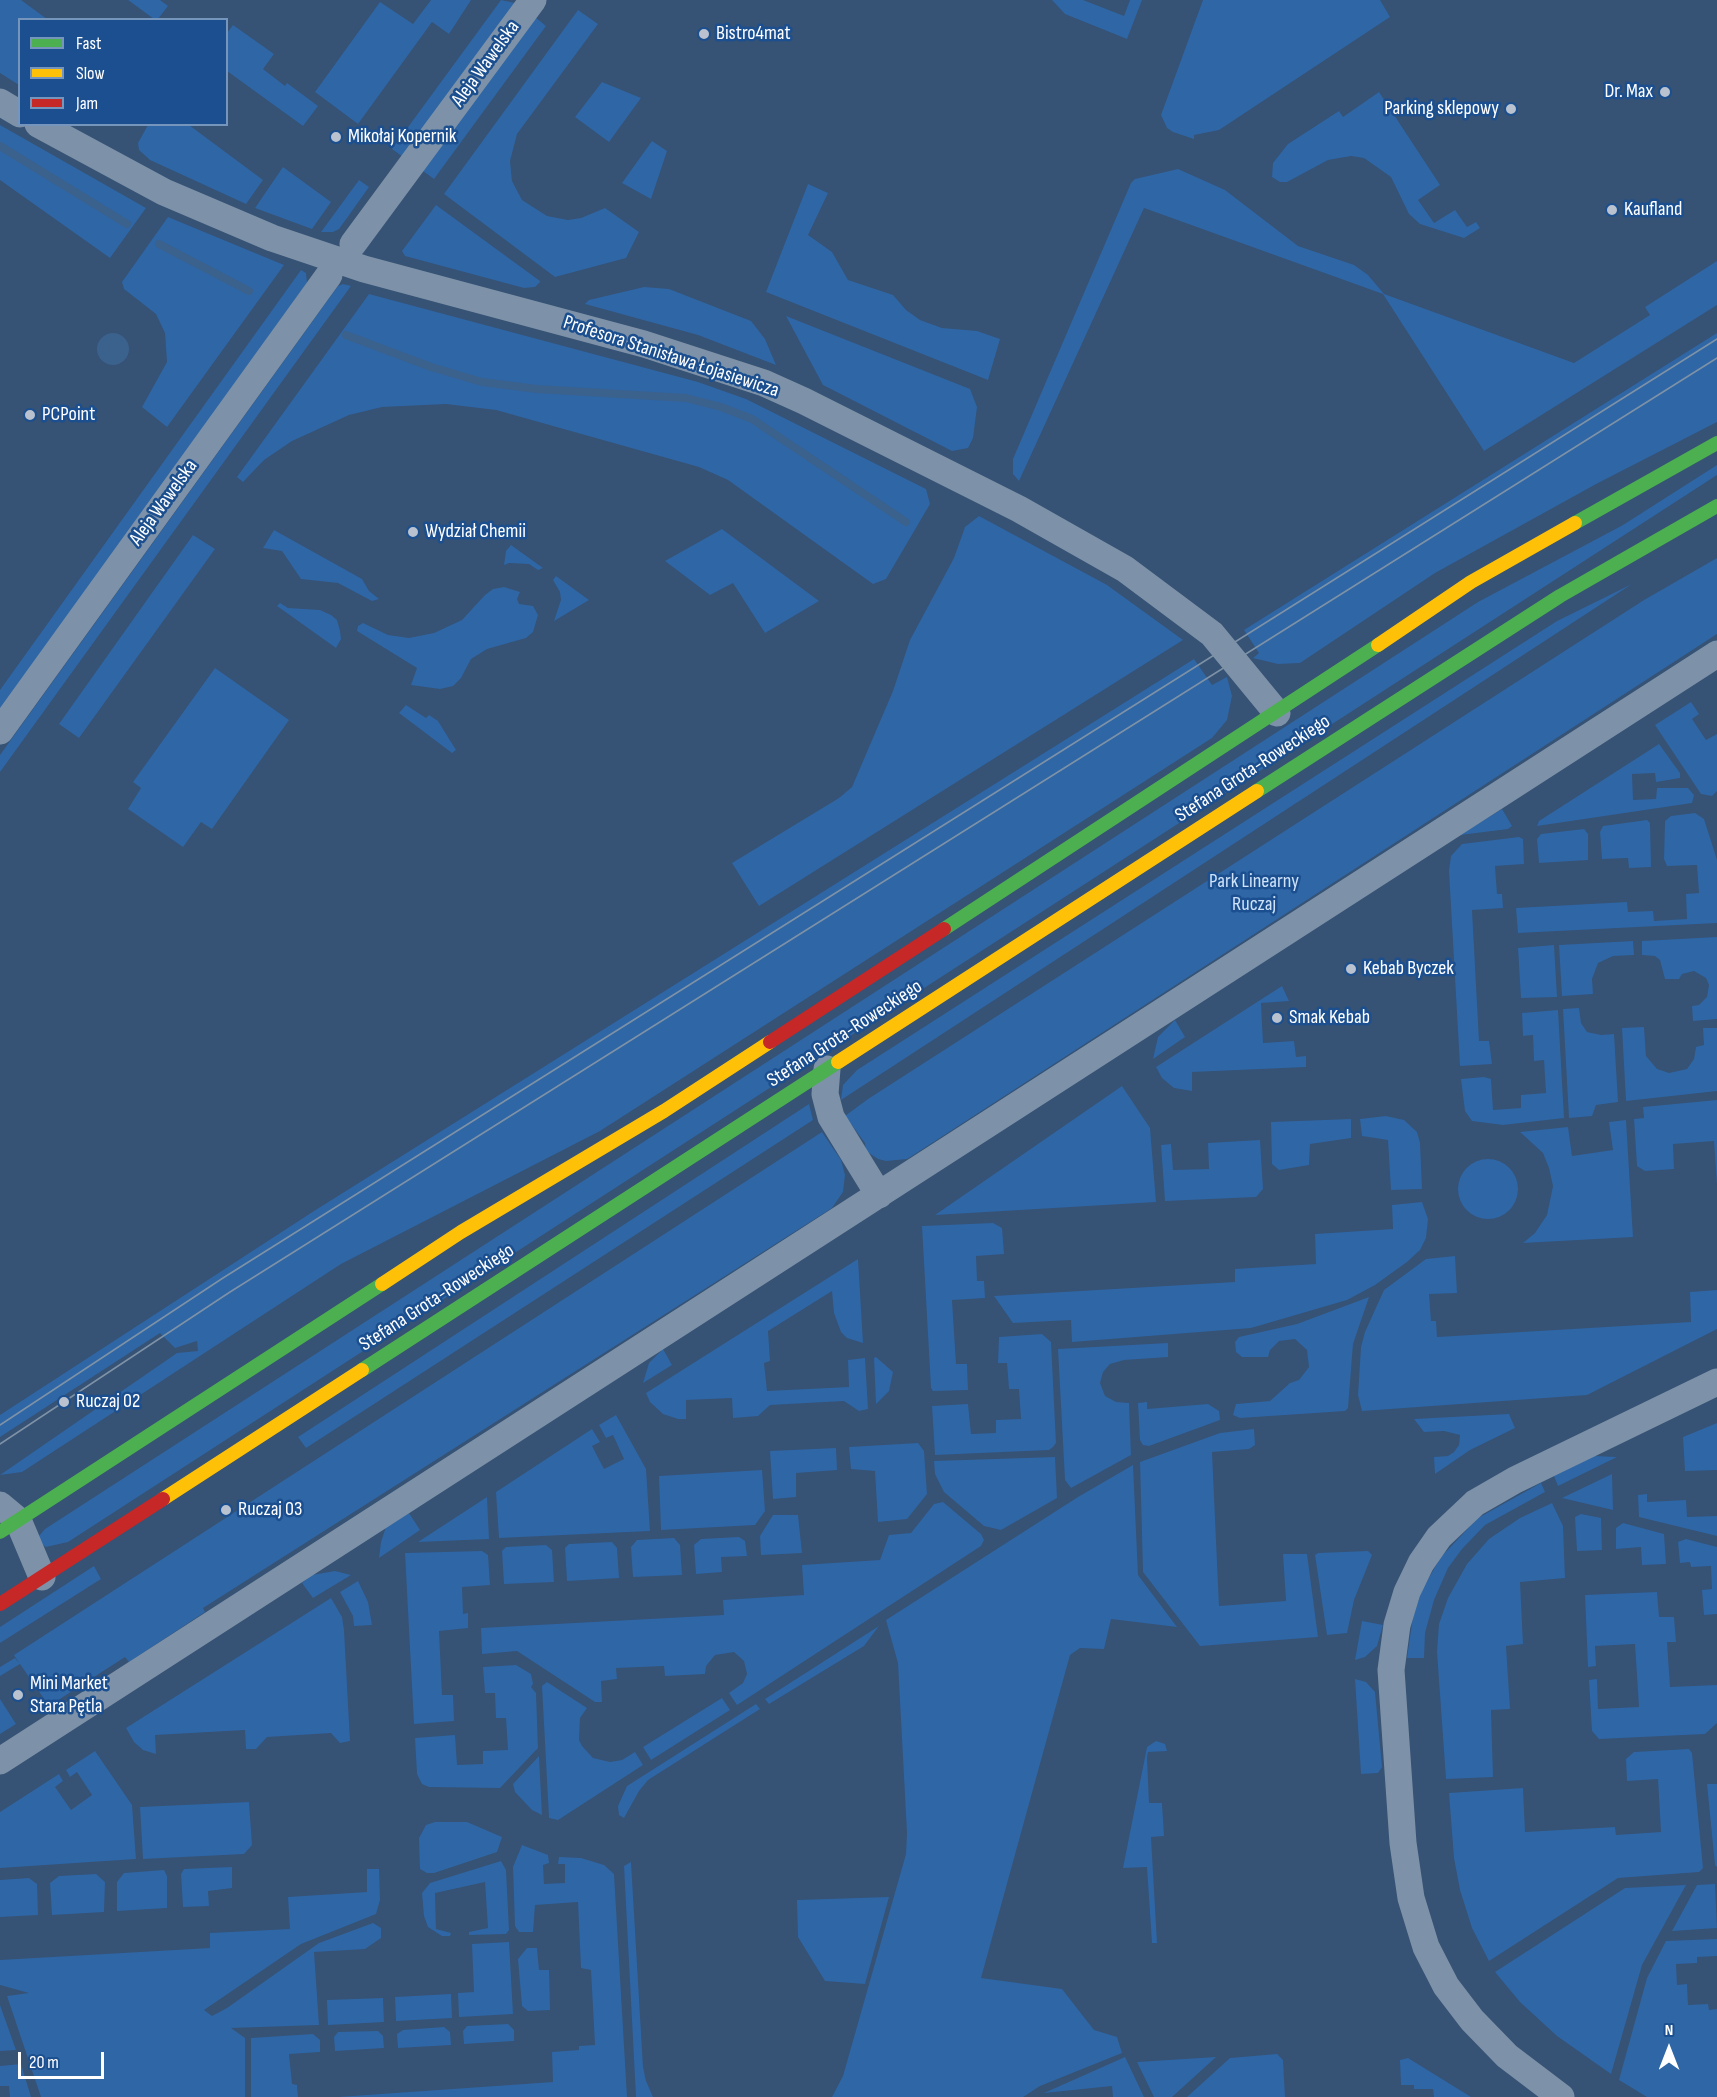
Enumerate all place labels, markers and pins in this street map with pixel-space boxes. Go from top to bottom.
place label: Bistro4mat [716,22,791,46]
marker: Bistro4mat [697,27,711,41]
place label: Dr. Max [1605,80,1653,104]
marker: Dr. Max [1658,85,1672,99]
place label: Parking sklepowy [1384,97,1499,121]
marker: Parking sklepowy [1504,102,1518,116]
place label: Mikołaj Kopernik [348,125,456,149]
marker: Mikołaj Kopernik [329,130,343,144]
place label: Kaufland [1624,198,1682,222]
marker: Kaufland [1605,203,1619,217]
place label: PCPoint [42,403,95,427]
marker: PCPoint [23,408,37,422]
place label: Wydział Chemii [425,520,526,544]
marker: Wydział Chemii [406,525,420,539]
place label: Kebab Byczek [1363,957,1454,981]
marker: Kebab Byczek [1344,962,1358,976]
place label: Smak Kebab [1289,1006,1370,1030]
marker: Smak Kebab [1270,1011,1284,1025]
place label: Ruczaj 02 [76,1390,140,1414]
marker: Ruczaj 02 [57,1395,71,1409]
place label: Ruczaj 03 [238,1498,302,1522]
marker: Ruczaj 03 [219,1503,233,1517]
place label: Mini Market Stara Pętla [30,1672,108,1719]
marker: Mini Market Stara Pętla [11,1688,25,1702]

